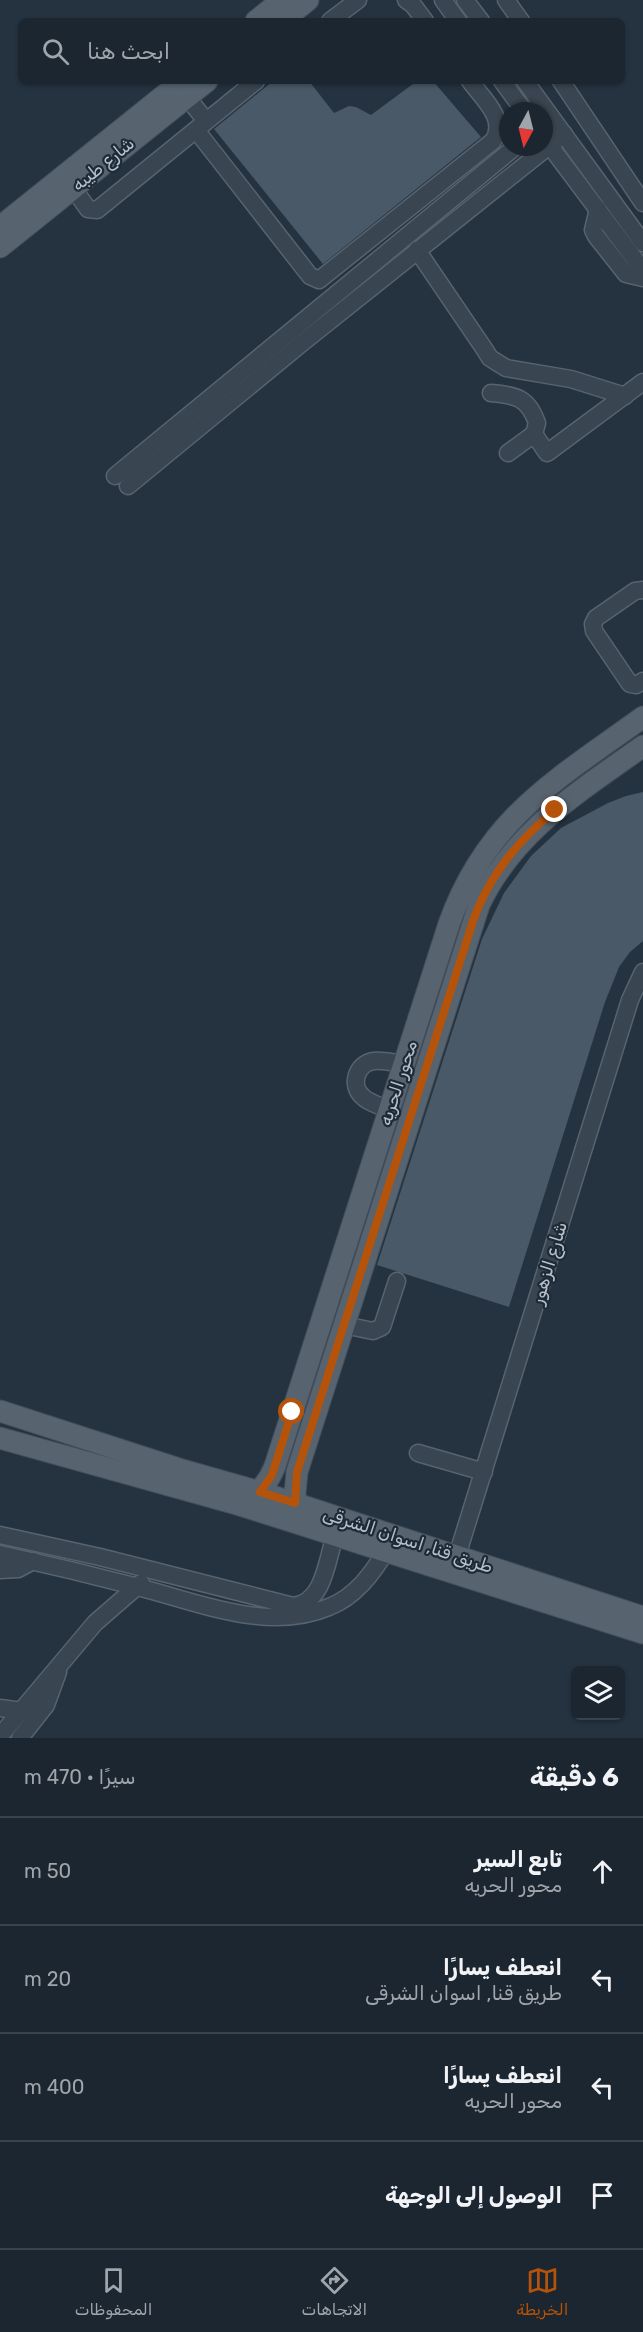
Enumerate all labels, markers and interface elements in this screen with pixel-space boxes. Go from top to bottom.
search box [18,18,625,84]
icon: search [39,35,72,68]
text: ابحث هنا [87,38,170,65]
north arrow [499,102,553,156]
street label: شارع طيبه [67,132,139,197]
route end [541,796,567,822]
street label: محور الحريه [374,1038,422,1128]
street label: شارع الزهور [526,1219,573,1308]
route start [278,1398,304,1424]
street label: طريق قنا, اسوان الشرقى [320,1502,496,1578]
map controls [571,1666,625,1720]
button: layers [571,1666,625,1720]
text: 6 دقيقة [530,1762,619,1793]
text: سيرًا · 470 m [24,1765,135,1789]
text: تابع السير [474,1846,562,1873]
icon: ahead [586,1855,619,1888]
text: 50 m [24,1859,71,1883]
text: محور الحريه [464,1873,562,1897]
text: انعطف يسارًا [443,1954,562,1981]
icon: left [586,1963,619,1996]
text: 20 m [24,1967,71,1991]
text: طريق قنا, اسوان الشرقى [365,1981,562,2005]
text: انعطف يسارًا [443,2062,562,2089]
icon: left [586,2071,619,2104]
text: 400 m [24,2075,85,2099]
text: محور الحريه [464,2089,562,2113]
icon: arrive [586,2179,619,2212]
text: الوصول إلى الوجهة [385,2182,562,2209]
tab: المحفوظات [75,2264,152,2319]
tab: الاتجاهات [302,2264,367,2319]
tab: الخريطة [516,2264,568,2319]

